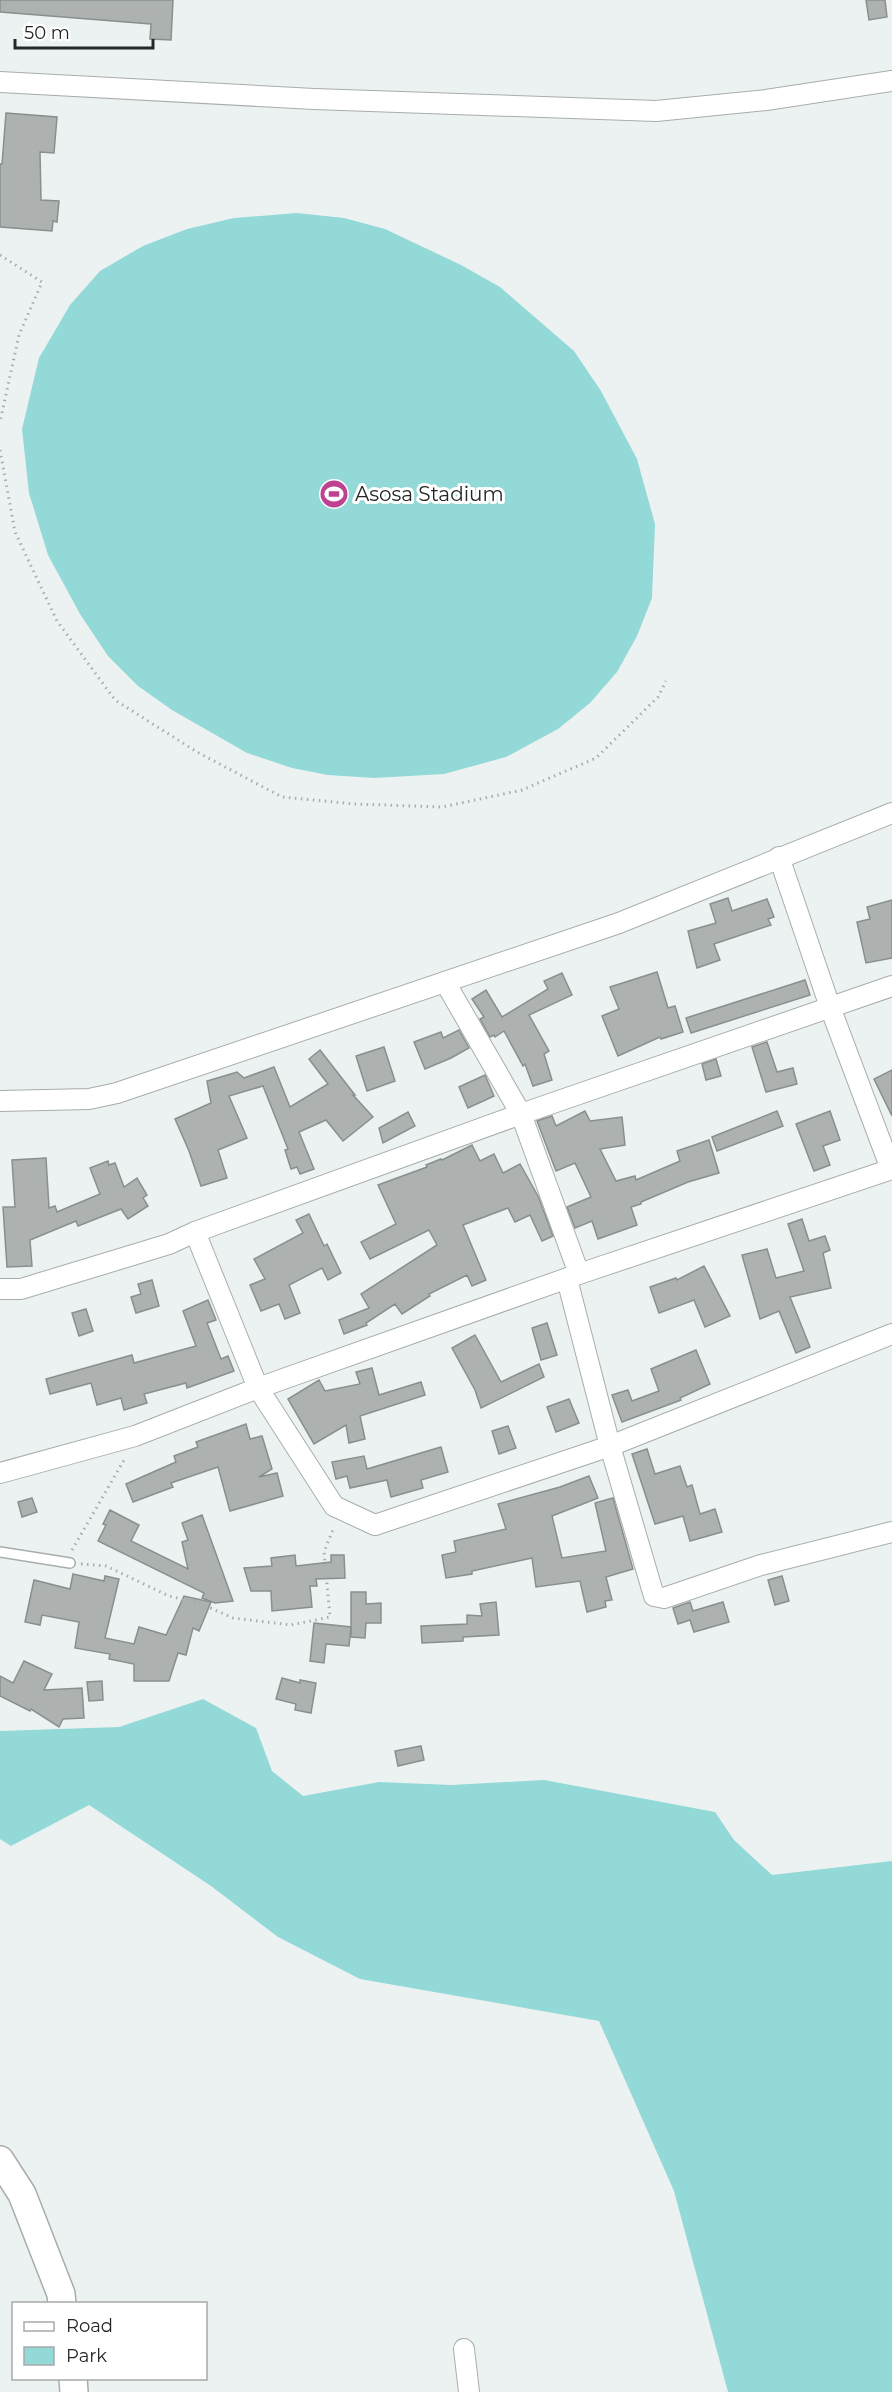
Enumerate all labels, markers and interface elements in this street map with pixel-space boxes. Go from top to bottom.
scale bar [15,12,153,50]
text: 50 m [24,22,70,44]
sports icon: Asosa Stadium [318,478,350,510]
place label: Asosa Stadium [355,482,504,506]
legend [12,2302,207,2380]
text: Road [66,2315,113,2337]
text: Park [66,2345,107,2367]

